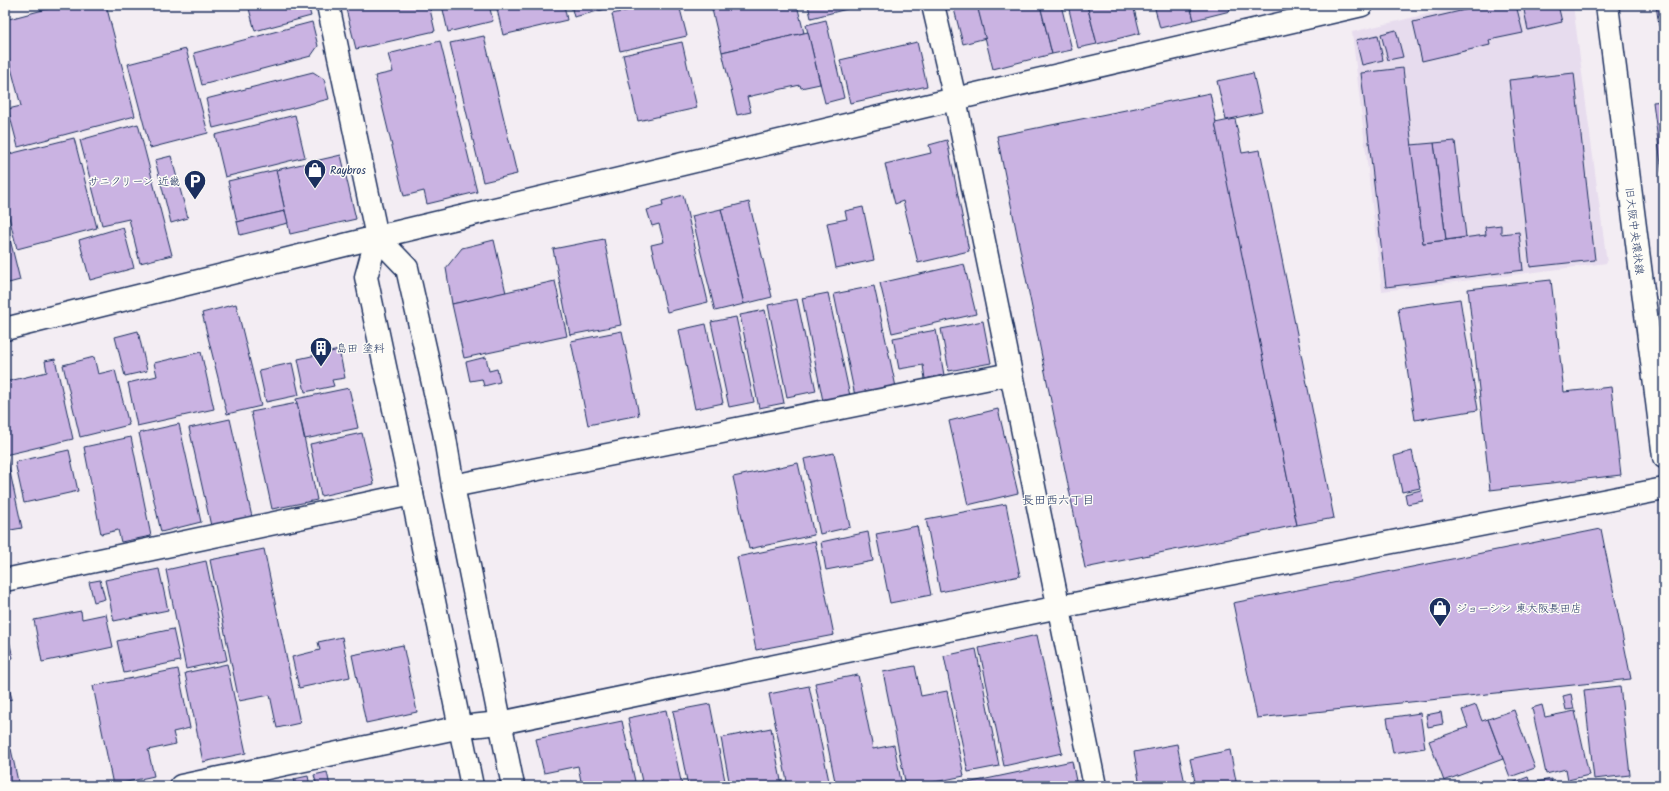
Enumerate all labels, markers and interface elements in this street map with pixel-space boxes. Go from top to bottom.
shop icon: Raybros [302,157,328,190]
place label: Raybros [330,162,366,180]
parking icon: サニクリーン 近畿 [182,168,208,201]
place label: サニクリーン 近畿 [88,173,180,191]
street label: 旧大阪中央環状線 [1620,186,1648,276]
building icon: 島田 塗料 [308,335,334,368]
place label: 島田 塗料 [336,340,384,358]
district label: 長田西六丁目 [1022,491,1094,510]
shop icon: ジョーシン 東大阪長田店 [1427,595,1453,628]
place label: ジョーシン 東大阪長田店 [1456,600,1582,618]

